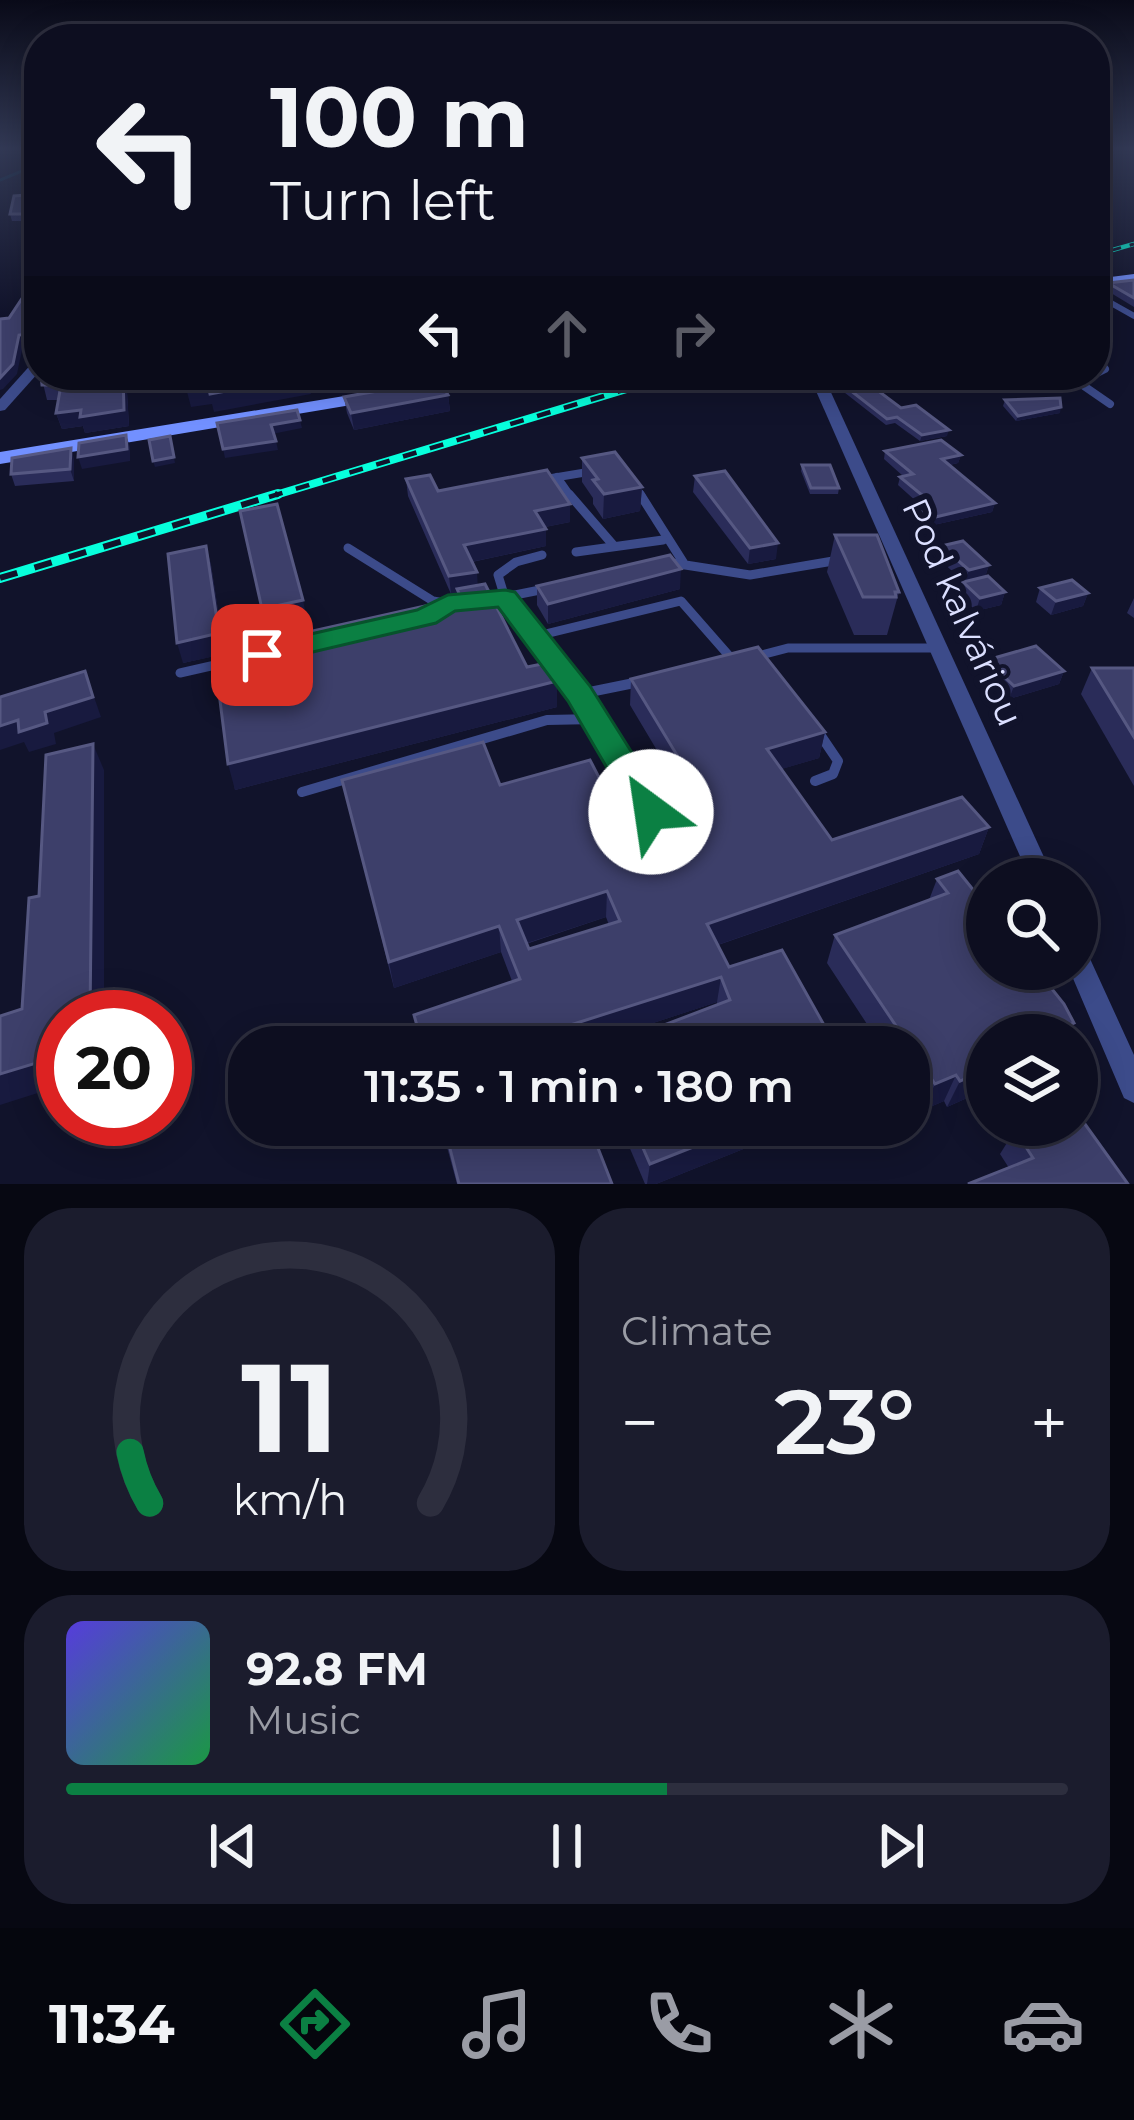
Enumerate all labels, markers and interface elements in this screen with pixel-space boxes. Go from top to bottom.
text: 100 m [270,66,529,168]
icon: left [72,72,228,228]
text: Turn left [270,168,496,234]
icon: left [408,300,474,366]
icon: ahead [534,300,600,366]
icon: right [660,300,726,366]
street label: Pod kalváriou [893,491,1033,733]
pin [211,604,313,706]
icon: arrive [229,622,295,688]
position arrow [588,749,714,875]
map controls [966,858,1098,1146]
button: search [966,858,1098,990]
speed limit sign: 20 [36,990,192,1146]
button: layers [966,1014,1098,1146]
text: 11:35 · 1 min · 180 m [364,1058,794,1113]
text: Climate [621,1307,773,1355]
text: 11 [241,1331,338,1483]
text: 23° [774,1367,915,1477]
text: − [621,1382,659,1463]
text: + [1030,1382,1068,1463]
text: km/h [232,1472,347,1525]
text: 92.8 FM [246,1641,428,1696]
text: Music [246,1696,361,1744]
icon: previous [200,1813,266,1879]
icon: pause [534,1813,600,1879]
icon: next [868,1813,934,1879]
icon: directions [273,1982,357,2066]
icon: music [455,1982,539,2066]
icon: phone [637,1982,721,2066]
icon: climate [819,1982,903,2066]
icon: car [1001,1982,1085,2066]
text: 11:34 [49,1991,175,2057]

